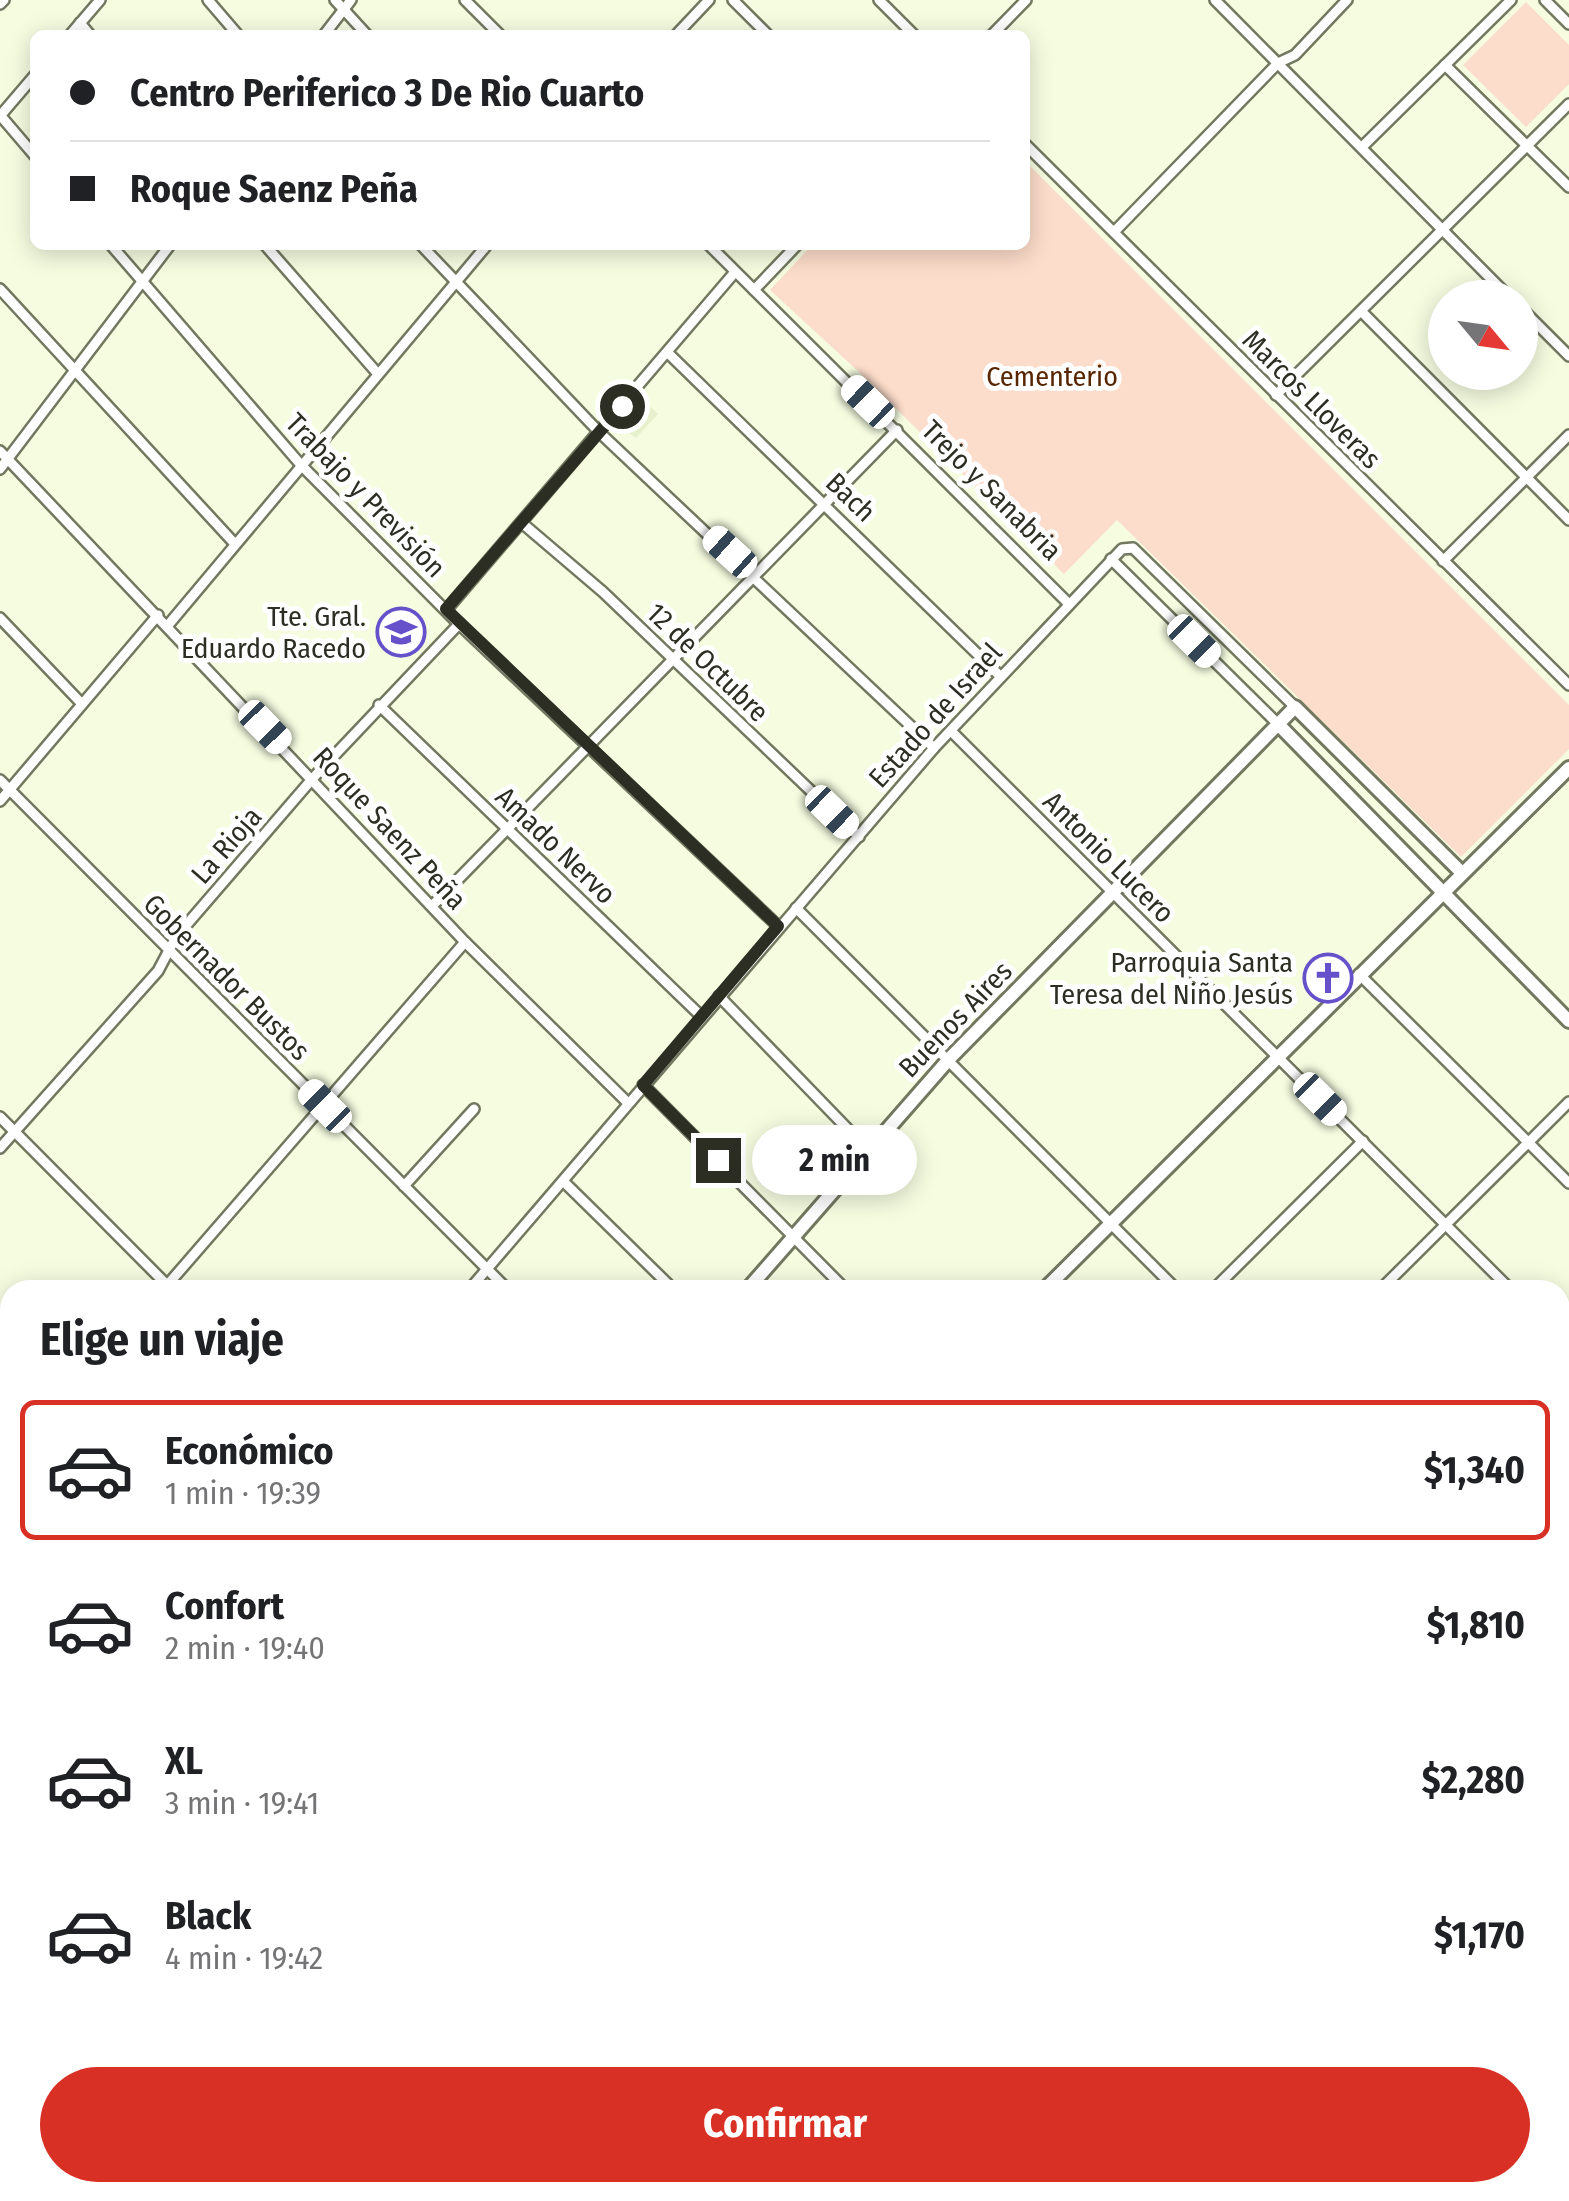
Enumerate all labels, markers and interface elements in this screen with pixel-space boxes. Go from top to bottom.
text: Centro Periferico 3 De Rio Cuarto [130,70,644,116]
text: Roque Saenz Peña [130,166,418,212]
north arrow [1428,280,1538,390]
map controls [1428,280,1538,390]
street label: Marcos Lloveras [1236,323,1388,475]
park label: Cementerio [986,360,1118,393]
car [836,370,900,434]
route start [600,384,645,429]
street label: Trabajo y Previsión [279,407,452,584]
street label: Trejo y Sanabria [915,414,1068,567]
street label: Bach [819,466,882,529]
car [698,521,762,583]
street label: 12 de Octubre [640,596,775,729]
place label: Tte. Gral. Eduardo Racedo [181,600,366,665]
school or university icon: Tte. Gral. Eduardo Racedo [375,606,427,658]
car [1162,609,1226,673]
street label: Estado de Israel [862,636,1009,794]
car [233,695,297,759]
street label: Roque Saenz Peña [306,740,473,916]
street label: Amado Nervo [489,780,622,911]
car [800,780,864,844]
street label: Antonio Lucero [1036,785,1181,930]
street label: La Rioja [184,800,268,890]
street label: Gobernador Bustos [137,887,317,1067]
place label: Parroquia Santa Teresa del Niño Jesús [1050,946,1293,1011]
church icon: Parroquia Santa Teresa del Niño Jesús [1302,952,1354,1004]
street label: Buenos Aires [892,955,1019,1084]
car [1288,1067,1352,1131]
car [293,1074,357,1138]
callout: 2 min [753,1125,918,1195]
route end [696,1138,741,1183]
text: 2 min [799,1141,870,1179]
text: Elige un viaje [40,1313,284,1367]
icon: car [45,1425,135,1515]
text: Económico [165,1428,334,1474]
text: $1,340 [1424,1447,1525,1493]
text: 1 min · 19:39 [165,1474,321,1512]
icon: car [45,1580,135,1670]
text: Confort [165,1583,284,1629]
text: $1,810 [1427,1602,1525,1648]
text: 2 min · 19:40 [165,1629,325,1667]
icon: car [45,1735,135,1825]
text: XL [165,1738,203,1784]
text: $2,280 [1422,1757,1525,1803]
text: 3 min · 19:41 [165,1784,319,1822]
icon: car [45,1890,135,1980]
text: Black [165,1893,251,1939]
text: $1,170 [1434,1912,1525,1958]
text: 4 min · 19:42 [165,1939,323,1977]
button: Confirmar [40,2067,1530,2182]

